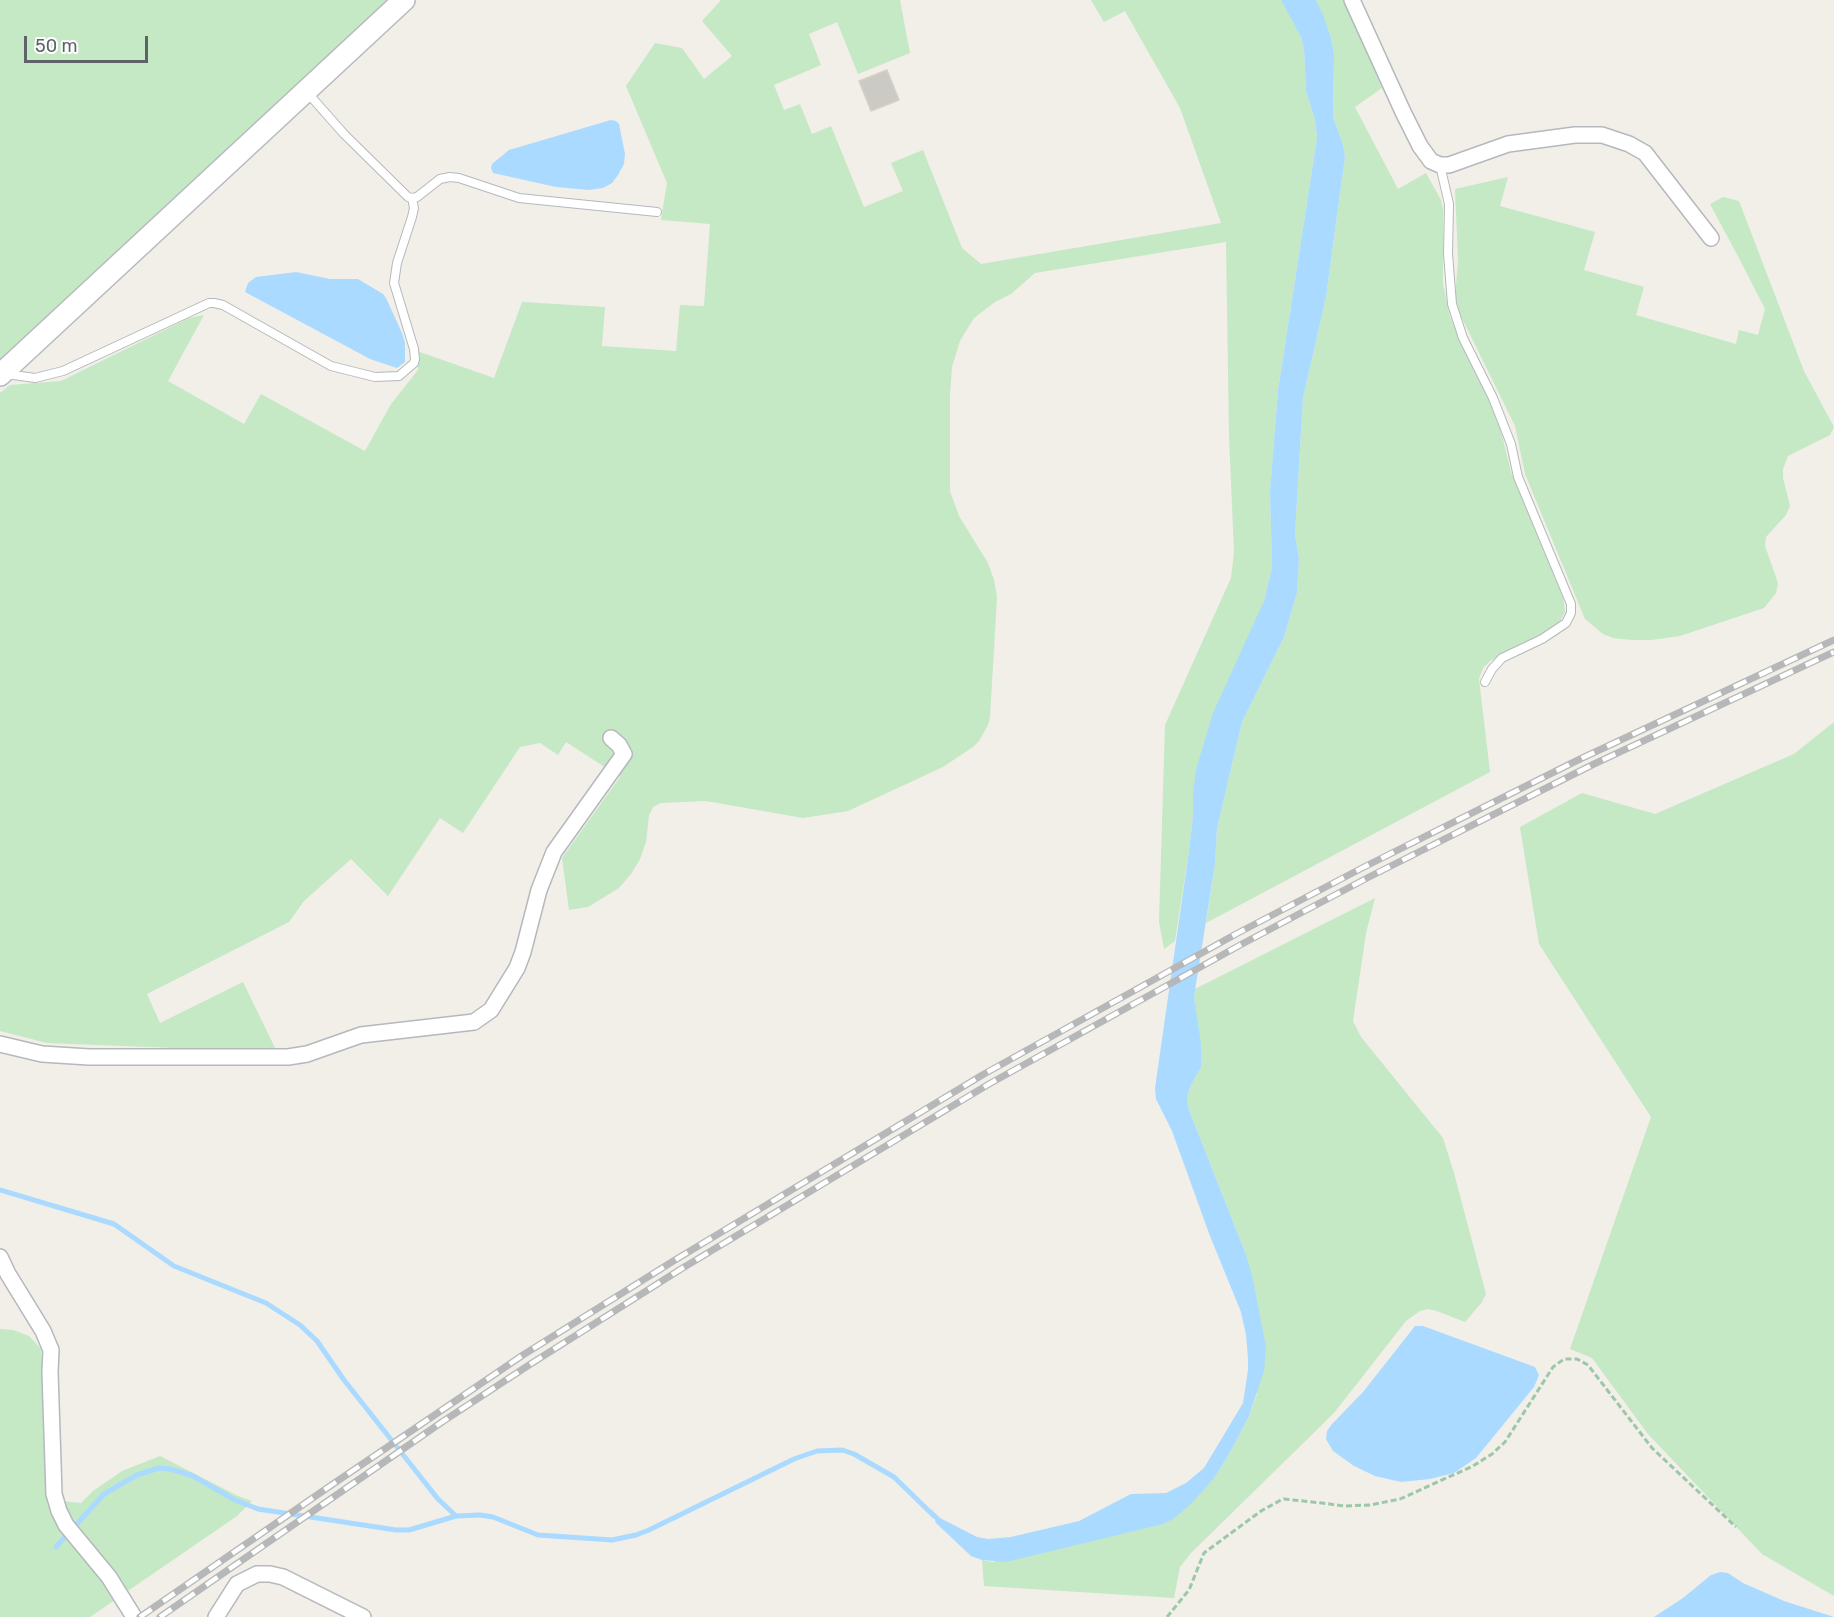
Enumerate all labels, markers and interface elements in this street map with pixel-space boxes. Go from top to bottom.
scale bar [27,24,152,62]
text: 50 m [35,35,78,57]

